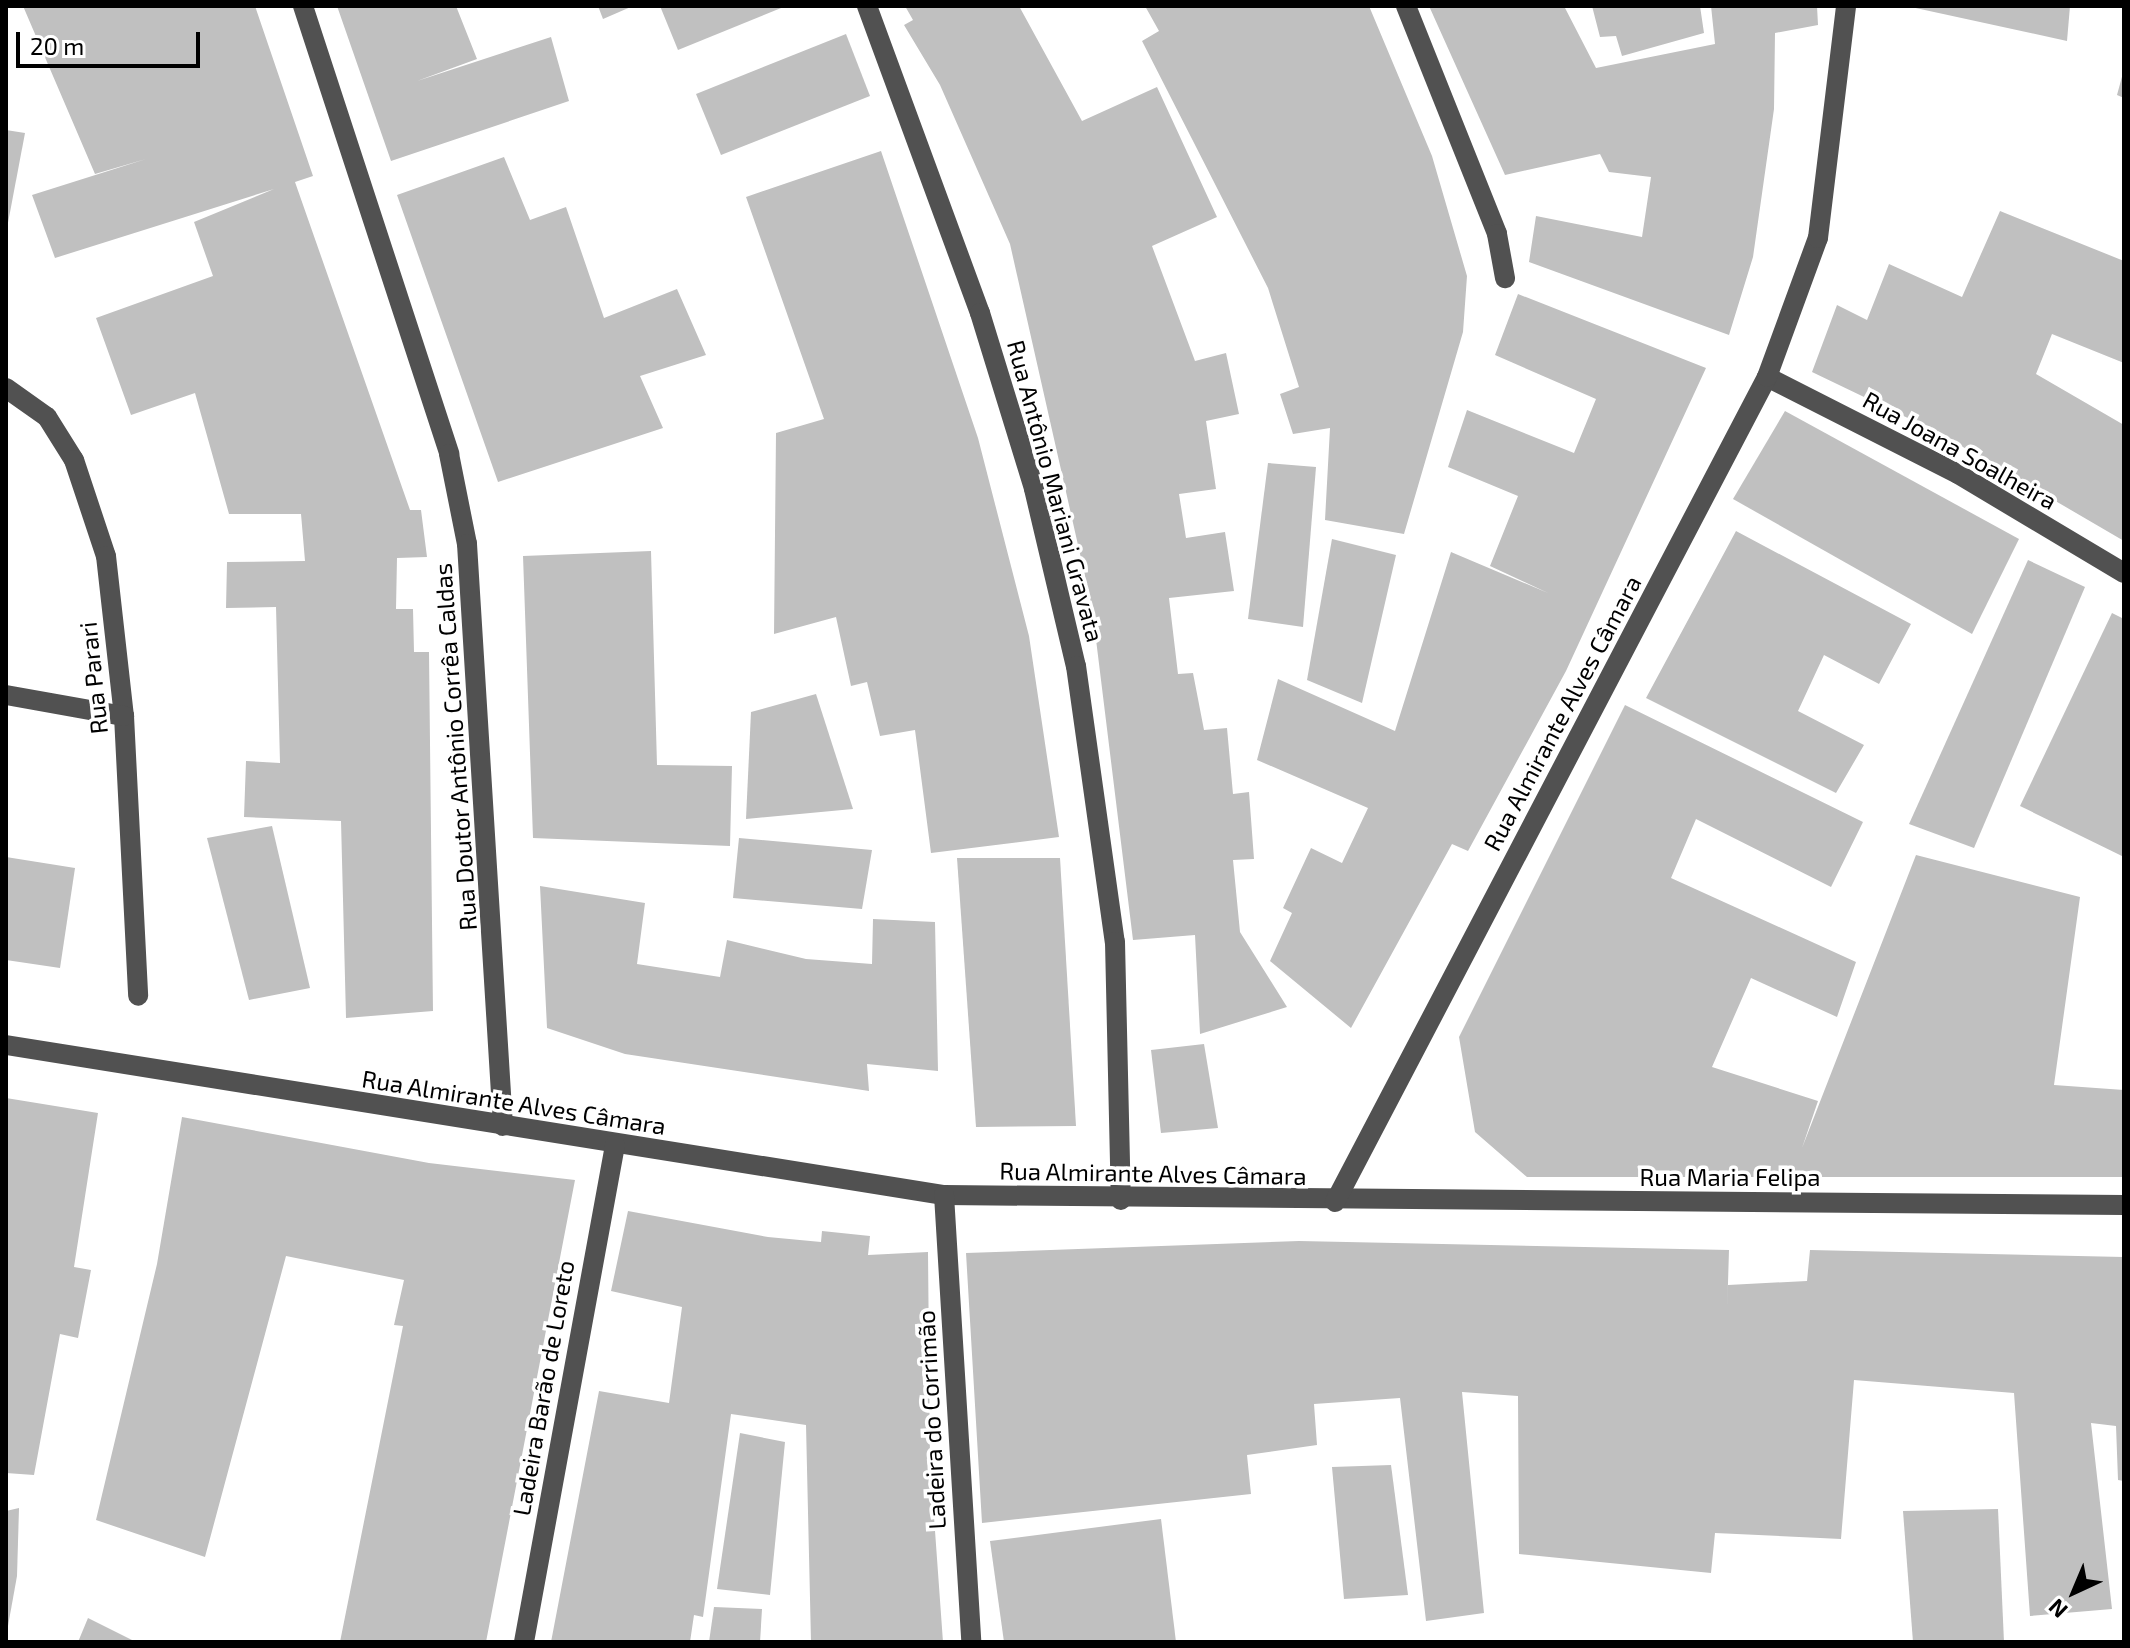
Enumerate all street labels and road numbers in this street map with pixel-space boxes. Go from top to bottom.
street label: Rua Antônio Mariani Gravata [1002,337,1110,645]
street label: Rua Joana Soalheira [1858,385,2062,515]
street label: Rua Doutor Antônio Corrêa Caldas [428,562,482,932]
street label: Rua Almirante Alves Câmara [1477,570,1647,856]
street label: Rua Parari [73,620,113,736]
street label: Rua Almirante Alves Câmara [359,1064,669,1140]
street label: Rua Almirante Alves Câmara [998,1156,1308,1190]
street label: Rua Maria Felipa [1640,1163,1820,1191]
street label: Ladeira Barão de Loreto [506,1258,580,1518]
street label: Ladeira do Corrimão [911,1310,951,1530]

